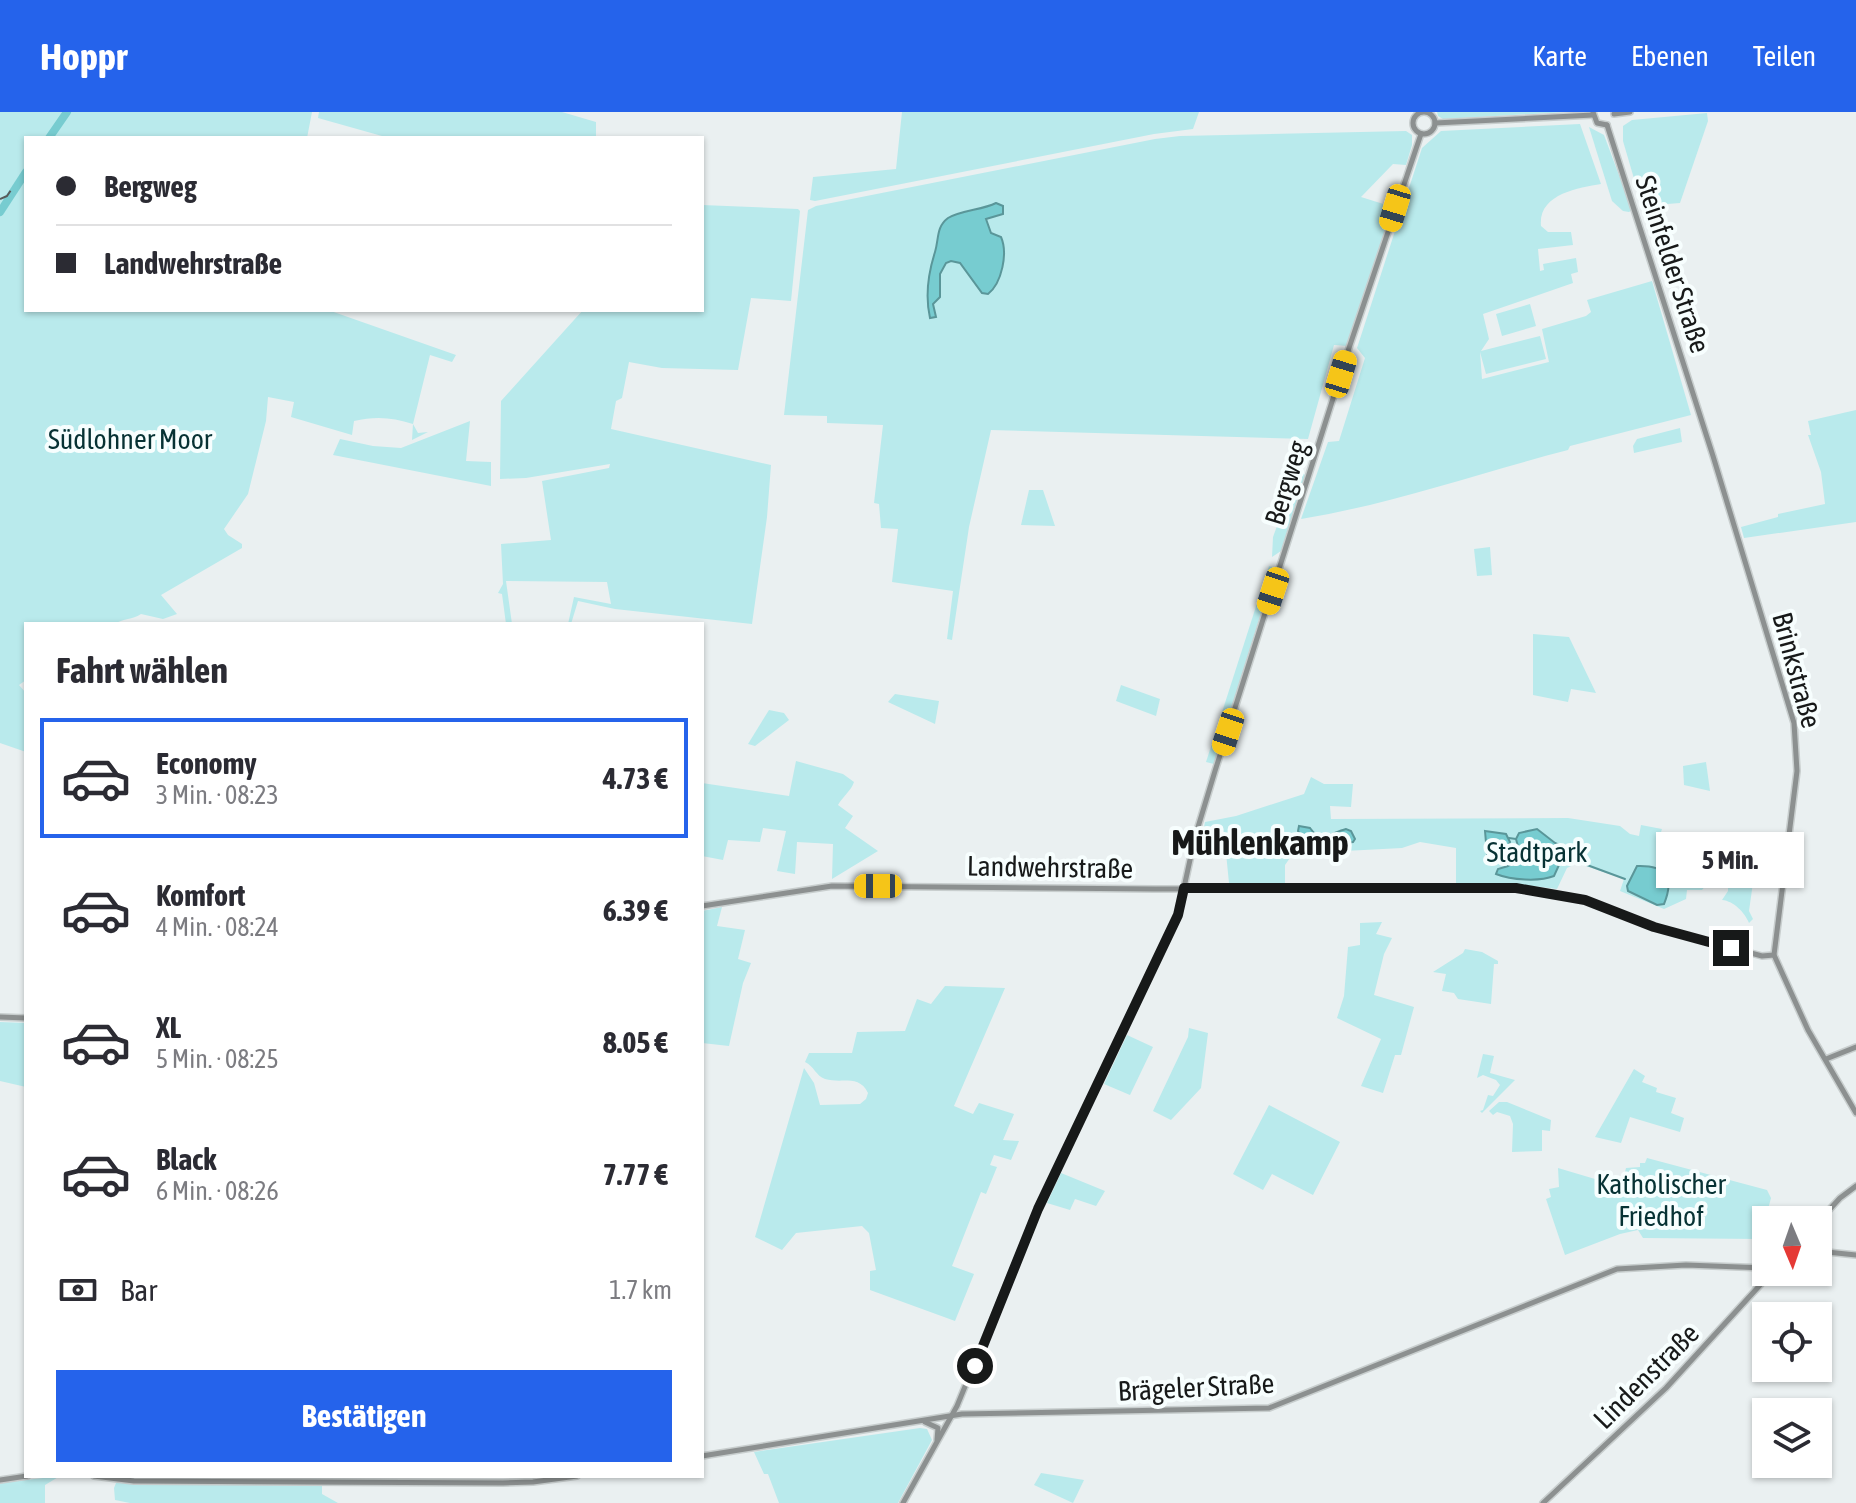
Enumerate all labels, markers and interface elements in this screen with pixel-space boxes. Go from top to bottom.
text: Hoppr [40,35,127,78]
text: Karte [1532,40,1587,72]
text: Ebenen [1631,40,1709,72]
text: Teilen [1753,40,1816,72]
text: Bergweg [104,169,197,203]
street label: Steinfelder Straße [1629,171,1717,357]
car [1377,182,1413,234]
text: Landwehrstraße [104,246,282,280]
car [1323,348,1359,400]
park label: Südlohner Moor [48,423,213,455]
street label: Bergweg [1258,437,1314,529]
car [1254,564,1292,618]
street label: Brinkstraße [1766,609,1828,731]
text: Fahrt wählen [56,649,228,691]
car [1209,705,1247,759]
icon: car [60,742,132,814]
text: Economy [156,746,257,780]
text: 4.73 € [603,761,668,795]
text: 3 Min. · 08:23 [156,780,279,810]
district label: Mühlenkamp [1171,821,1349,863]
callout: 5 Min. [1657,832,1805,888]
park label: Stadtpark [1486,836,1588,868]
text: 5 Min. [1702,845,1758,875]
street label: Landwehrstraße [967,850,1133,884]
icon: car [60,874,132,946]
car [854,874,902,898]
text: Komfort [156,878,245,912]
text: 6.39 € [603,893,668,927]
text: 4 Min. · 08:24 [156,912,279,942]
route end [1713,930,1749,966]
icon: car [60,1006,132,1078]
text: XL [156,1010,181,1044]
text: 8.05 € [603,1025,668,1059]
text: 5 Min. · 08:25 [156,1044,279,1074]
icon: car [60,1138,132,1210]
text: Black [156,1142,216,1176]
text: 7.77 € [603,1157,668,1191]
park label: Katholischer Friedhof [1596,1168,1727,1232]
text: 6 Min. · 08:26 [156,1176,279,1206]
north arrow [1752,1206,1832,1286]
map controls [1752,1206,1832,1478]
icon: cash [56,1268,100,1312]
text: Bar [120,1273,157,1307]
text: 1.7 km [609,1275,672,1305]
button: locate [1752,1302,1832,1382]
street label: Lindenstraße [1587,1317,1705,1435]
route start [957,1348,993,1384]
street label: Brägeler Straße [1117,1367,1275,1407]
button: Bestätigen [56,1370,672,1462]
button: layers [1752,1398,1832,1478]

